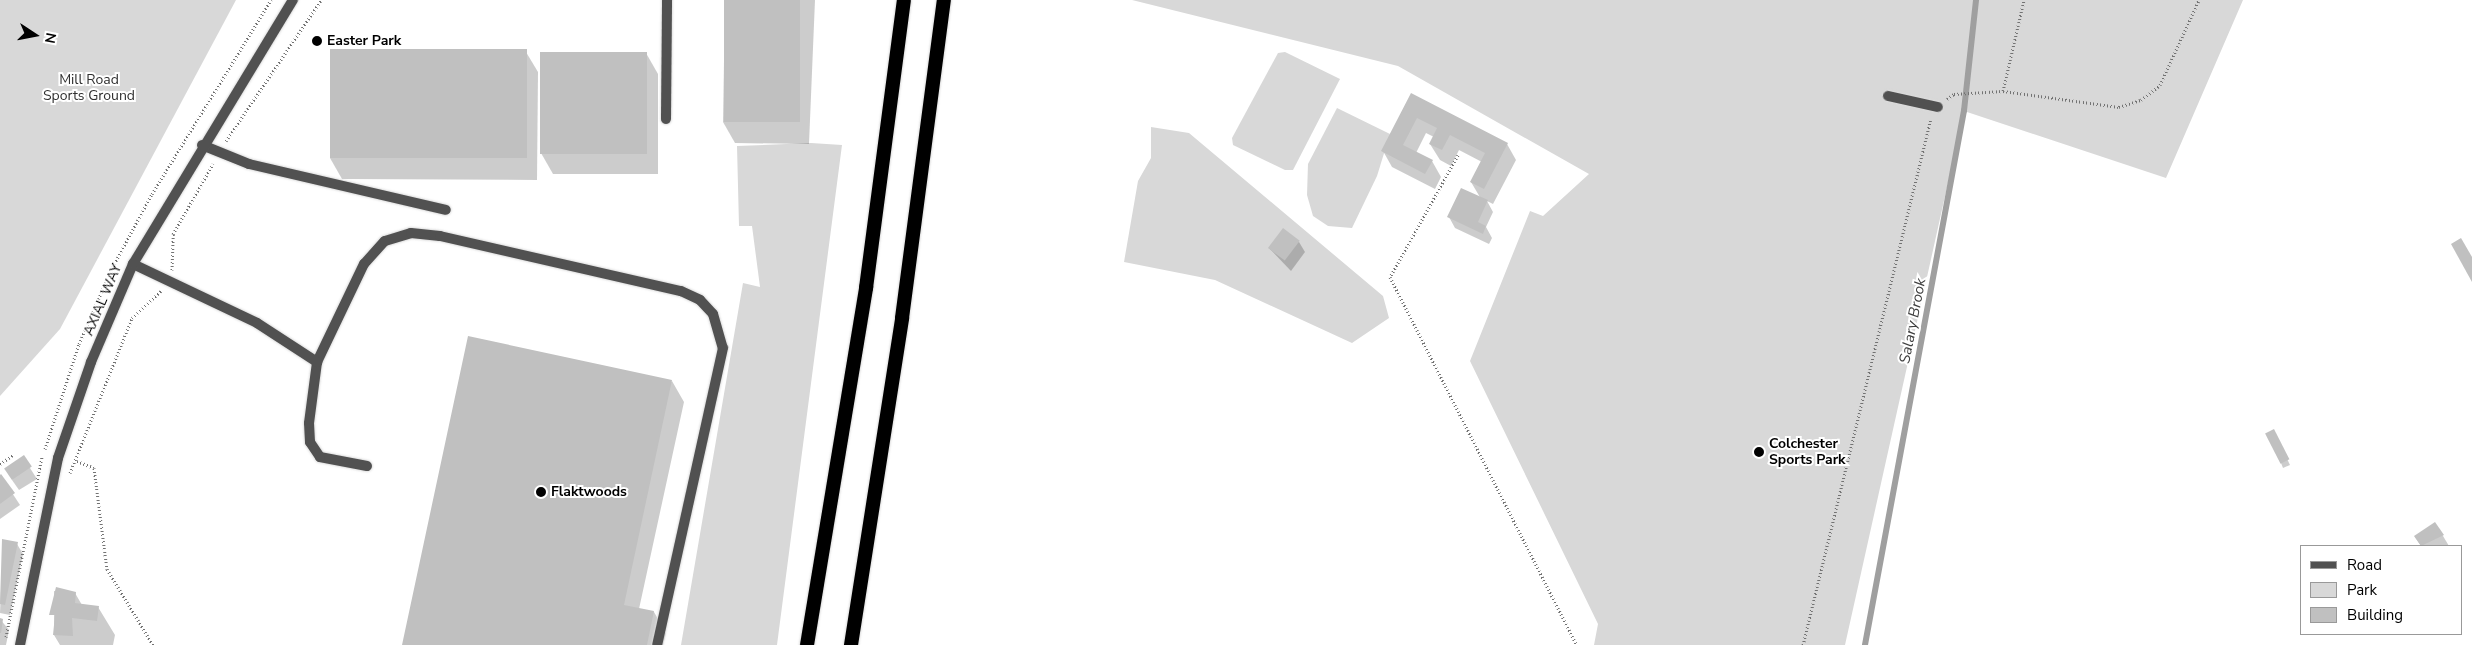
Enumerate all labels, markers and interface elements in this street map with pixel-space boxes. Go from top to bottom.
north arrow [10,10,60,60]
text: N [40,31,61,45]
place label: Easter Park [327,33,401,49]
marker: Easter Park [311,35,323,47]
park label: Mill Road Sports Ground [43,72,135,104]
street label: AXIAL WAY [80,262,126,338]
water label: Salary Brook [1896,277,1930,365]
place label: Colchester Sports Park [1769,436,1846,468]
marker: Colchester Sports Park [1753,446,1765,458]
place label: Flaktwoods [551,484,627,500]
marker: Flaktwoods [535,486,547,498]
legend [2300,545,2462,635]
text: Road [2347,555,2382,575]
text: Park [2347,580,2377,600]
text: Building [2347,605,2403,625]

